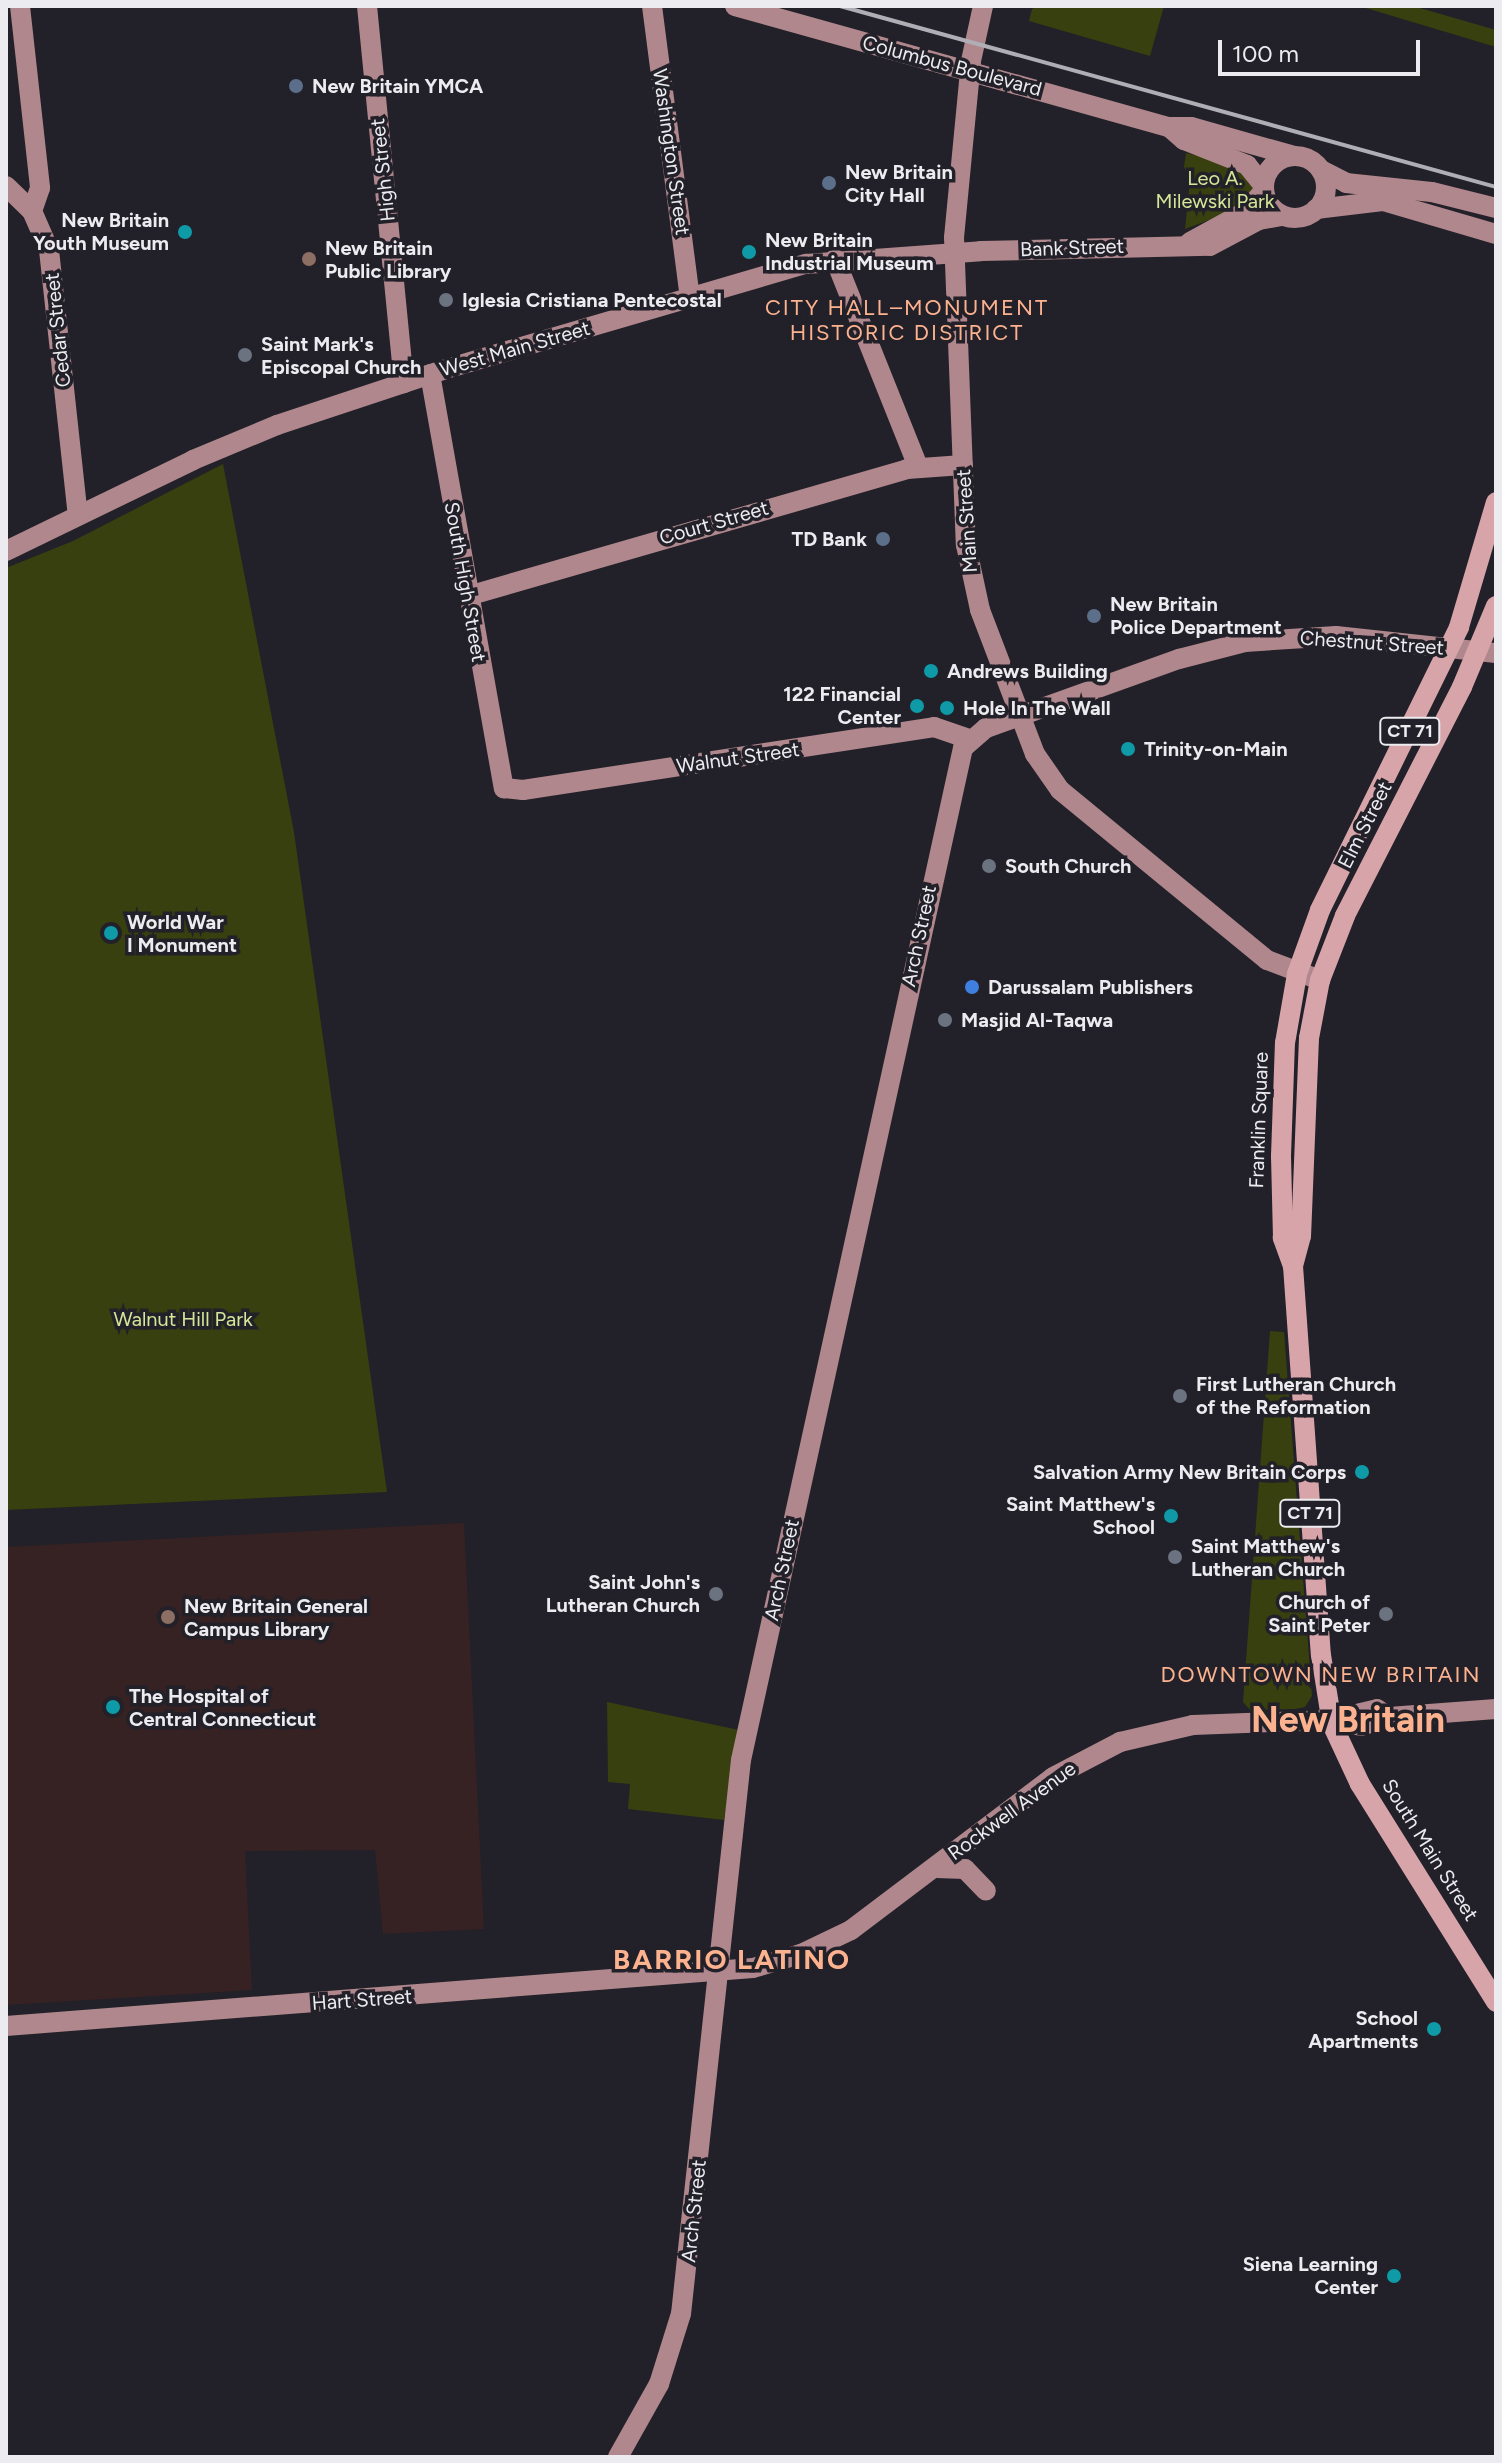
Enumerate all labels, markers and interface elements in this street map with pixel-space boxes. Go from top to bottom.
scale bar [1222,24,1424,74]
street label: Columbus Boulevard [860,31,1044,101]
text: 100 m [1232,39,1299,68]
street label: Washington Street [647,67,695,237]
place label: New Britain YMCA [312,74,483,98]
marker: New Britain YMCA [287,77,305,95]
street label: High Street [366,117,400,223]
place label: New Britain City Hall [845,160,953,207]
park label: Leo A. Milewski Park [1156,166,1274,213]
marker: New Britain City Hall [820,174,838,192]
place label: New Britain Youth Museum [33,208,169,255]
marker: New Britain Youth Museum [176,223,194,241]
place label: New Britain Industrial Museum [765,228,934,275]
street label: Bank Street [1020,234,1124,262]
place label: New Britain Public Library [325,236,451,283]
marker: New Britain Industrial Museum [740,243,758,261]
marker: New Britain Public Library [300,250,318,268]
street label: Cedar Street [40,272,76,388]
place label: Iglesia Cristiana Pentecostal [462,288,722,312]
marker: Iglesia Cristiana Pentecostal [437,291,455,309]
district label: CITY HALL–MONUMENT HISTORIC DISTRICT [765,294,1049,346]
street label: West Main Street [437,316,593,382]
place label: Saint Mark's Episcopal Church [261,332,421,379]
marker: Saint Mark's Episcopal Church [236,346,254,364]
street label: Main Street [951,468,983,574]
street label: Court Street [657,496,771,550]
street label: South High Street [439,500,491,664]
place label: TD Bank [792,527,867,551]
marker: TD Bank [874,530,892,548]
place label: New Britain Police Department [1110,592,1282,639]
marker: New Britain Police Department [1085,607,1103,625]
street label: Chestnut Street [1299,626,1445,660]
place label: Andrews Building [947,659,1108,683]
marker: Andrews Building [922,662,940,680]
place label: 122 Financial Center [783,682,901,729]
place label: Hole In The Wall [963,696,1111,720]
marker: 122 Financial Center [908,697,926,715]
marker: Hole In The Wall [938,699,956,717]
road number: CT 71 [1378,717,1442,745]
place label: Trinity-on-Main [1144,737,1288,761]
street label: Walnut Street [675,738,801,778]
marker: Trinity-on-Main [1119,740,1137,758]
street label: Elm Street [1333,778,1397,872]
place label: South Church [1005,854,1131,878]
marker: South Church [980,857,998,875]
street label: Arch Street [897,883,941,989]
place label: World War I Monument [127,910,237,957]
marker: World War I Monument [102,924,120,942]
place label: Darussalam Publishers [988,975,1193,999]
marker: Darussalam Publishers [963,978,981,996]
place label: Masjid Al-Taqwa [961,1008,1113,1032]
marker: Masjid Al-Taqwa [936,1011,954,1029]
street label: Franklin Square [1245,1051,1273,1189]
park label: Walnut Hill Park [113,1307,253,1331]
place label: First Lutheran Church of the Reformation [1196,1372,1396,1419]
marker: First Lutheran Church of the Reformation [1171,1387,1189,1405]
place label: Salvation Army New Britain Corps [1033,1460,1346,1484]
marker: Salvation Army New Britain Corps [1353,1463,1371,1481]
place label: Saint Matthew's School [1006,1492,1155,1539]
road number: CT 71 [1278,1499,1342,1527]
marker: Saint Matthew's School [1162,1507,1180,1525]
street label: Arch Street [760,1517,804,1623]
place label: Saint Matthew's Lutheran Church [1191,1534,1345,1581]
marker: Saint Matthew's Lutheran Church [1166,1548,1184,1566]
place label: Saint John's Lutheran Church [546,1570,700,1617]
marker: Saint John's Lutheran Church [707,1585,725,1603]
place label: Church of Saint Peter [1268,1590,1370,1637]
place label: New Britain General Campus Library [184,1594,368,1641]
marker: Church of Saint Peter [1377,1605,1395,1623]
marker: New Britain General Campus Library [159,1608,177,1626]
district label: DOWNTOWN NEW BRITAIN [1160,1662,1482,1688]
place label: The Hospital of Central Connecticut [129,1684,316,1731]
marker: The Hospital of Central Connecticut [104,1698,122,1716]
district label: New Britain [1251,1698,1445,1742]
street label: Rockwell Avenue [943,1757,1081,1865]
street label: South Main Street [1377,1775,1483,1925]
district label: BARRIO LATINO [613,1942,851,1976]
street label: Hart Street [311,1985,413,2015]
place label: School Apartments [1308,2006,1418,2053]
marker: School Apartments [1425,2020,1443,2038]
street label: Arch Street [677,2158,711,2264]
place label: Siena Learning Center [1243,2252,1378,2299]
marker: Siena Learning Center [1385,2267,1403,2285]

